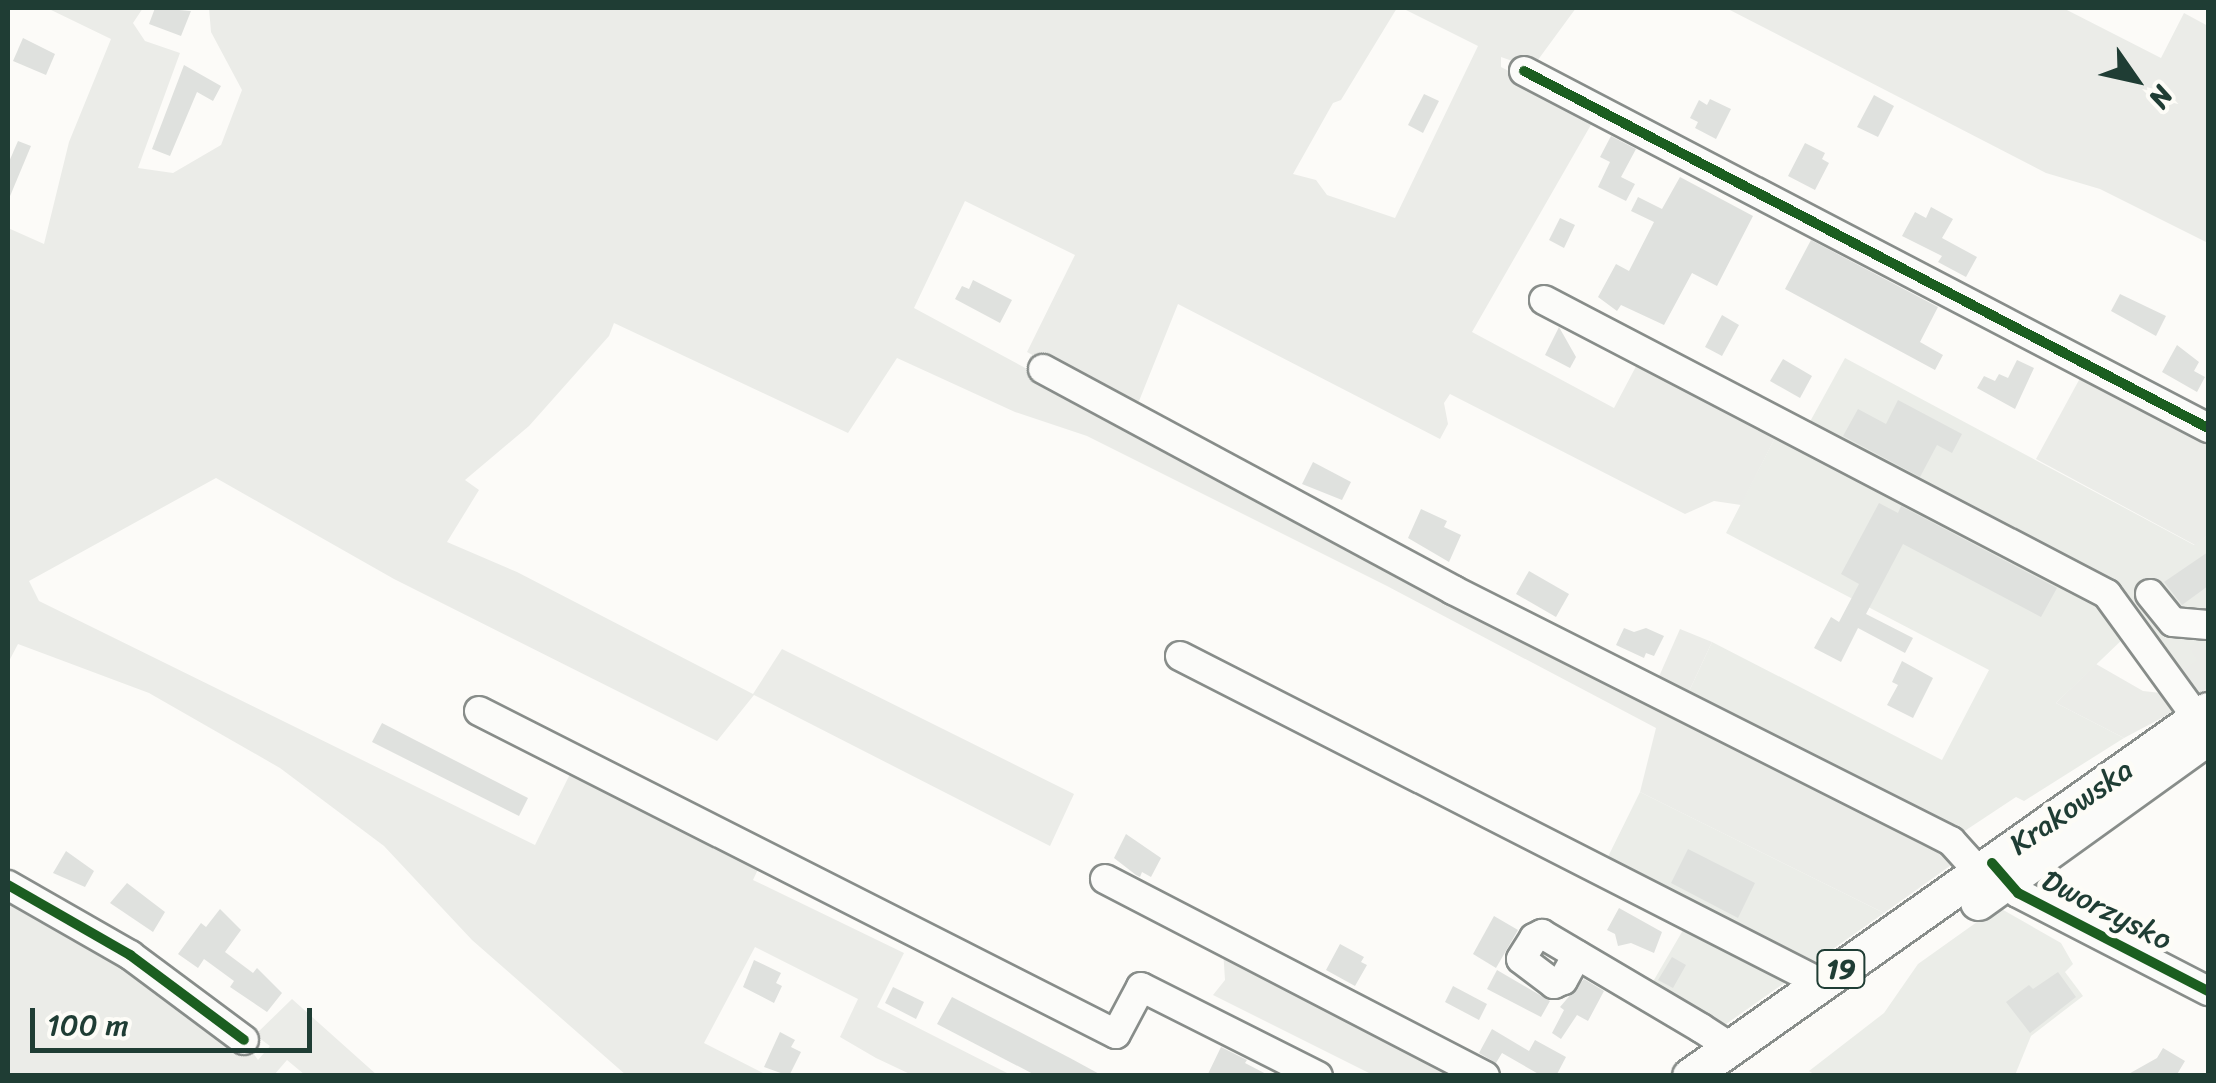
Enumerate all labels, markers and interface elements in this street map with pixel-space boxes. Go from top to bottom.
north arrow [2086,30,2186,130]
text: N [2136,75,2187,119]
street label: Krakowska [2002,751,2140,863]
street label: Dworzysko [2036,862,2178,958]
road number: 19 [1816,946,1866,992]
scale bar [35,988,318,1050]
text: 100 m [47,998,129,1052]

